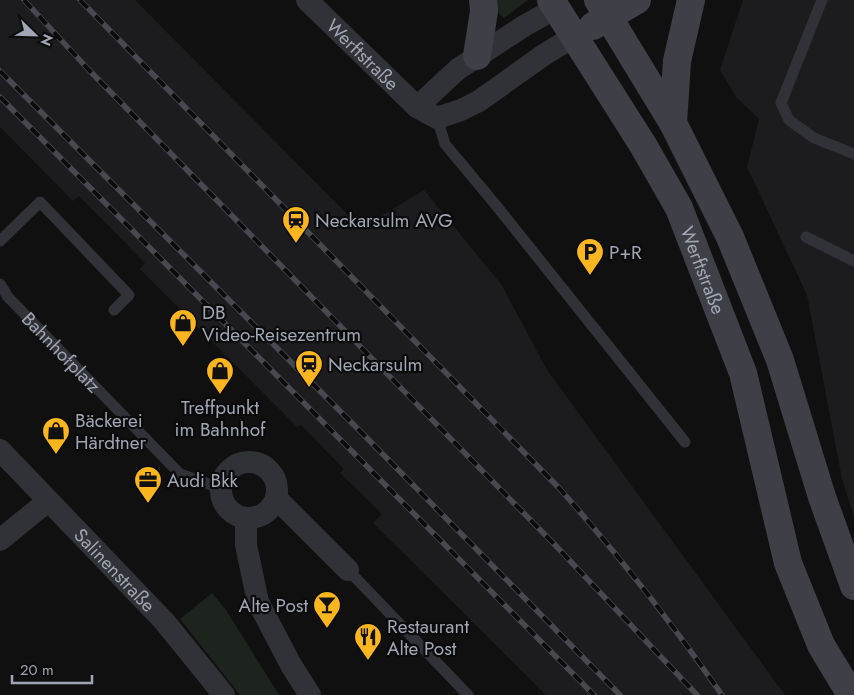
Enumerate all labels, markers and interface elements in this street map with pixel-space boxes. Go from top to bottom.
north arrow [10,10,60,60]
street label: Werftstraße [320,13,405,96]
text: N [36,31,58,49]
station icon: Neckarsulm AVG [281,205,311,244]
place label: Neckarsulm AVG [315,207,453,234]
street label: Werftstraße [674,222,732,318]
parking icon: P+R [575,237,605,276]
place label: P+R [609,239,642,266]
place label: DB Video-Reisezentrum [202,299,361,348]
street label: Bahnhofplatz [16,306,107,399]
shop icon: DB Video-Reisezentrum [168,308,198,347]
station icon: Neckarsulm [294,349,324,388]
place label: Neckarsulm [328,351,422,378]
shop icon: Treffpunkt im Bahnhof [205,356,235,395]
place label: Treffpunkt im Bahnhof [175,394,266,443]
place label: Bäckerei Härdtner [75,407,146,456]
shop icon: Bäckerei Härdtner [41,416,71,455]
office icon: Audi Bkk [133,465,163,504]
place label: Audi Bkk [167,467,239,494]
street label: Salinenstraße [68,522,162,618]
bar icon: Alte Post [312,590,342,629]
place label: Alte Post [239,592,308,619]
place label: Restaurant Alte Post [387,613,469,662]
restaurant icon: Restaurant Alte Post [353,622,383,661]
scale bar [12,652,92,684]
text: 20 m [20,659,54,681]

